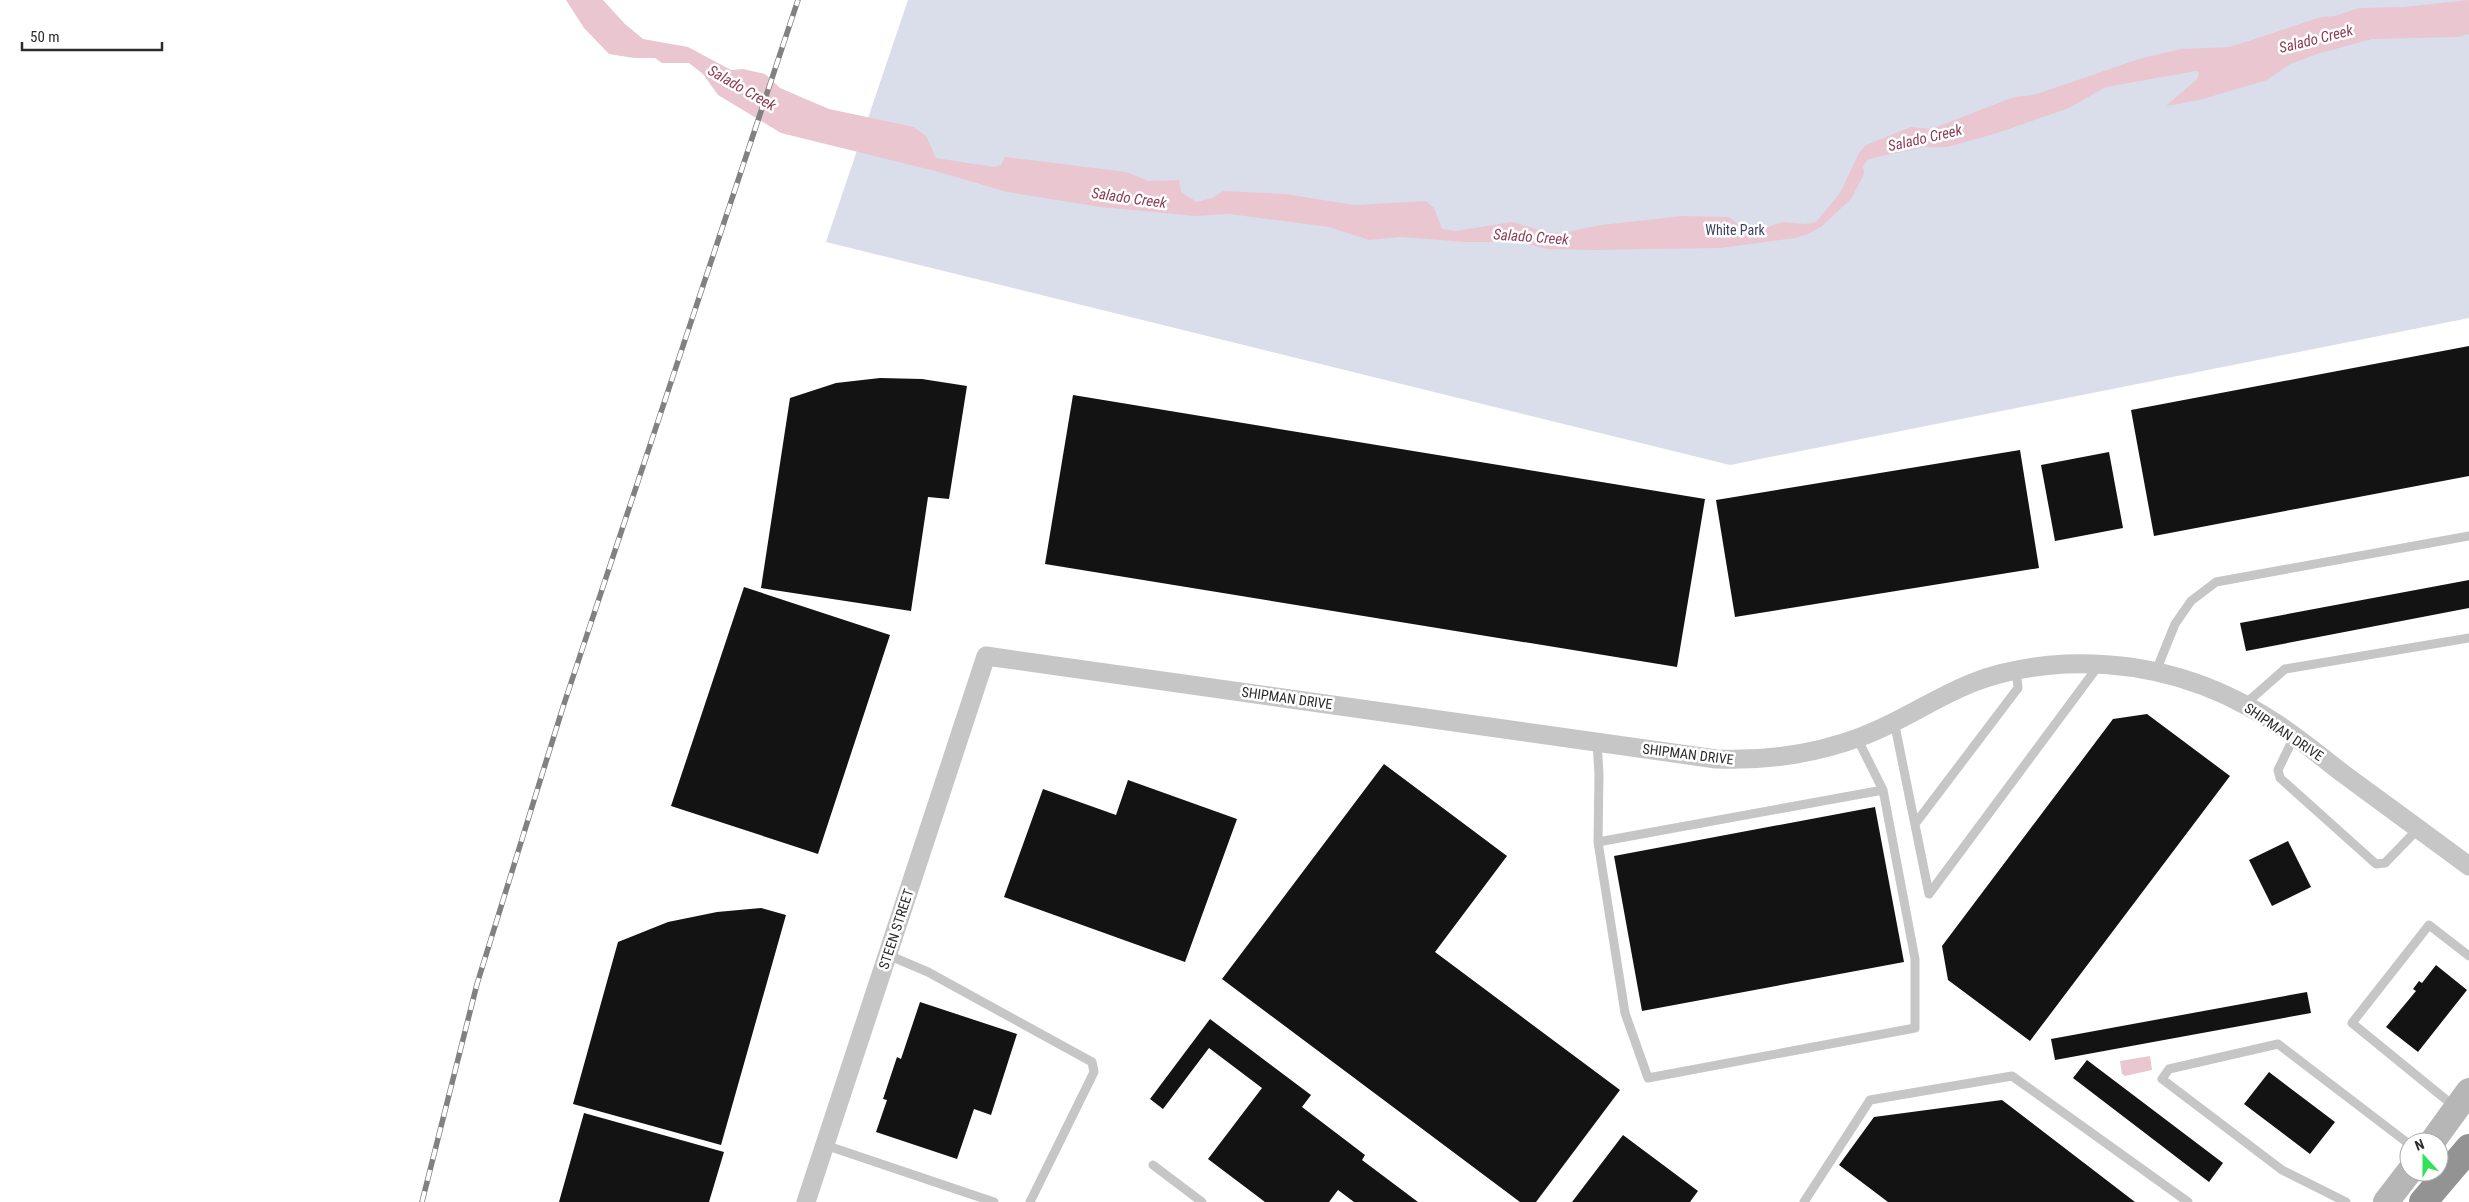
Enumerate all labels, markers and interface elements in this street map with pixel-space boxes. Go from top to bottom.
scale bar [22,20,162,52]
water label: Salado Creek [2277,21,2355,57]
text: 50 m [30,28,60,46]
water label: Salado Creek [705,61,780,115]
water label: Salado Creek [1886,121,1964,155]
water label: Salado Creek [1090,184,1168,212]
park label: White Park [1705,222,1765,238]
water label: Salado Creek [1493,225,1570,249]
street label: SHIPMAN DRIVE [1241,684,1333,712]
street label: SHIPMAN DRIVE [2242,700,2326,764]
street label: SHIPMAN DRIVE [1642,740,1734,768]
street label: STEEN STREET [875,887,917,971]
north arrow [2399,1132,2449,1182]
text: N [2412,1136,2426,1154]

